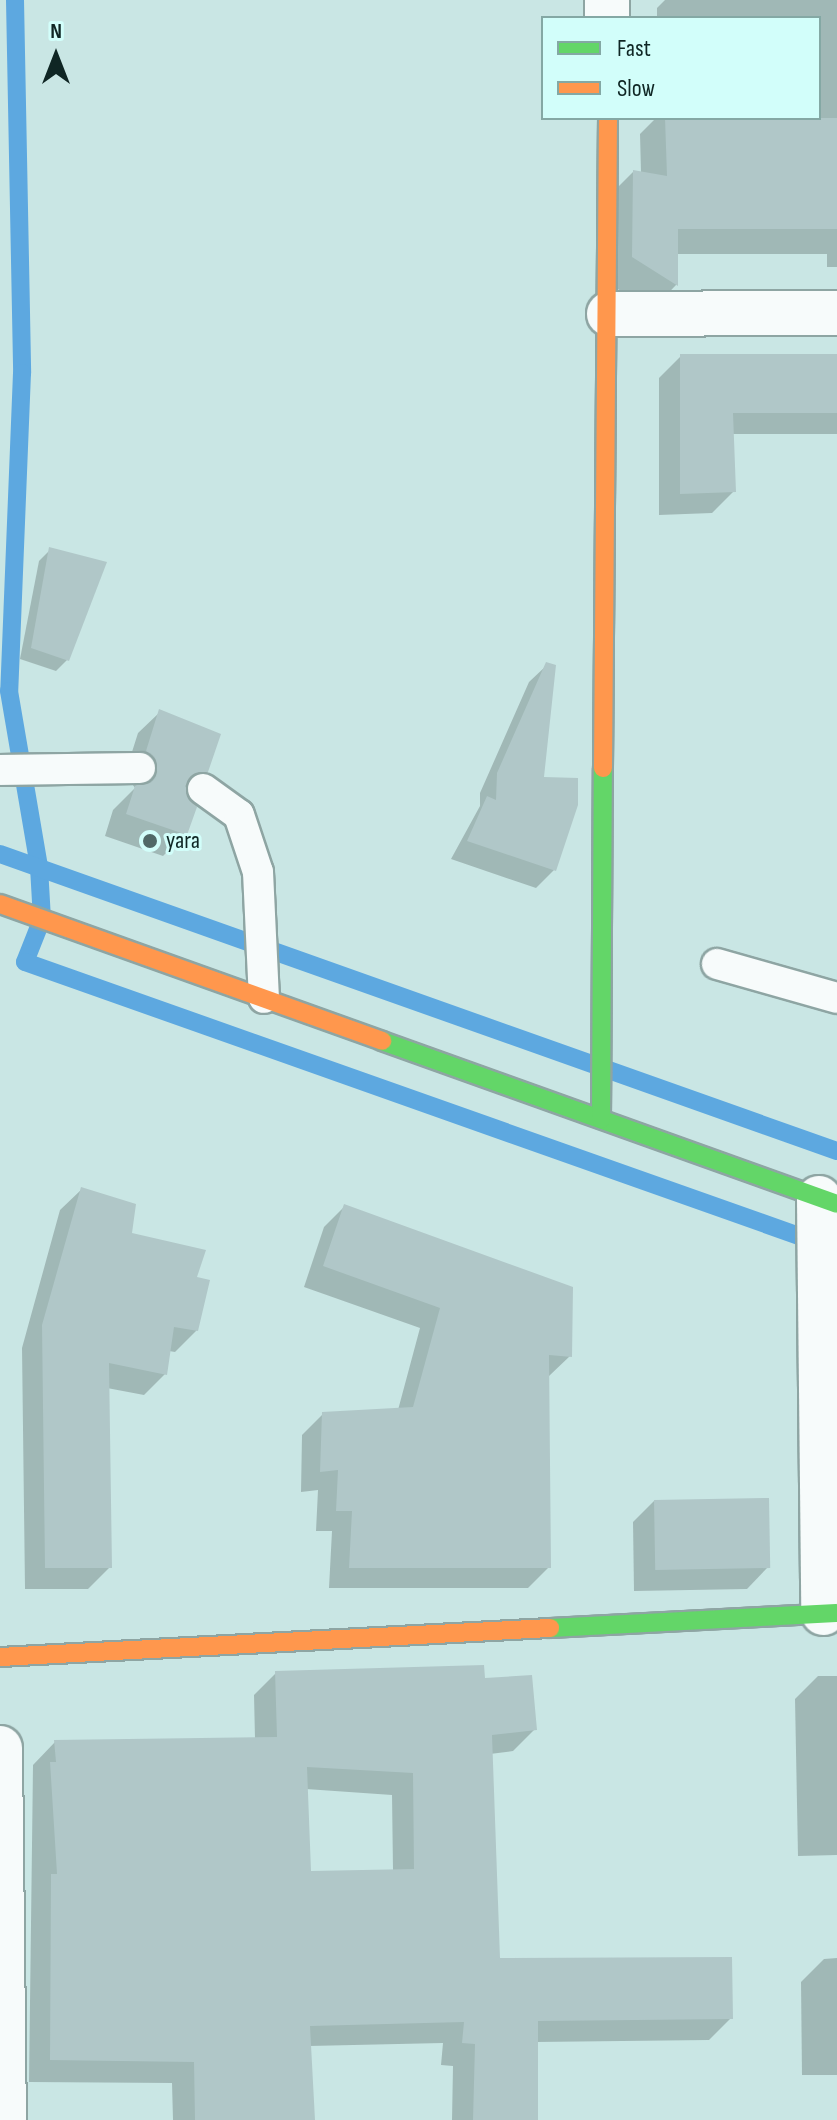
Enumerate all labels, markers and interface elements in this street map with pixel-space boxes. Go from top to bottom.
north arrow [16,16,96,96]
legend [541,16,821,120]
text: N [50,18,62,45]
text: Fast [617,34,651,63]
text: Slow [617,74,655,103]
place label: yara [166,827,200,855]
marker: yara [141,832,159,850]

